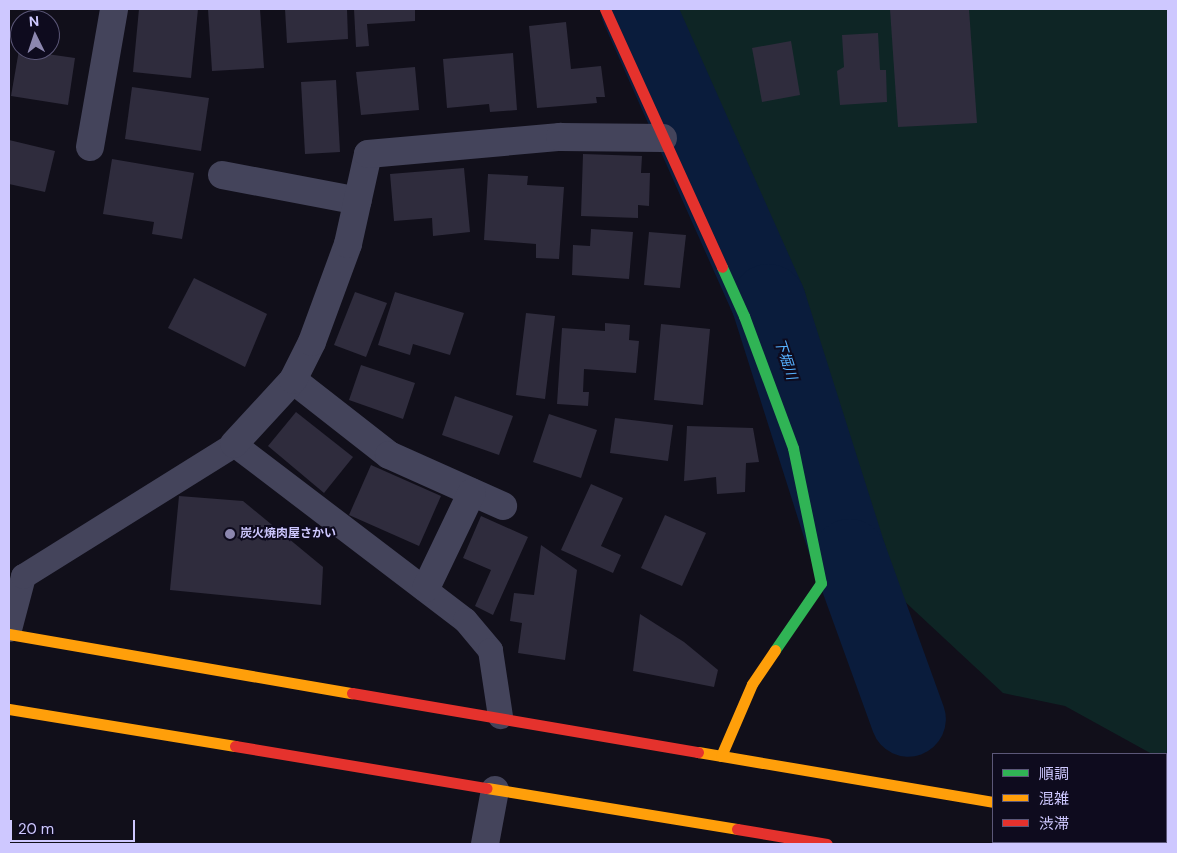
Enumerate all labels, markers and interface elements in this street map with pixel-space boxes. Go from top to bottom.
north arrow [10,10,60,60]
text: N [28,12,40,30]
water label: 下堀川 [772,336,800,382]
place label: 炭火焼肉屋さかい [240,527,336,541]
marker: 炭火焼肉屋さかい [224,528,236,540]
legend [992,753,1167,843]
text: 順調 [1039,764,1069,784]
text: 混雑 [1039,789,1069,809]
scale bar [12,810,138,842]
text: 渋滞 [1039,814,1069,834]
text: 20 m [18,819,54,839]

